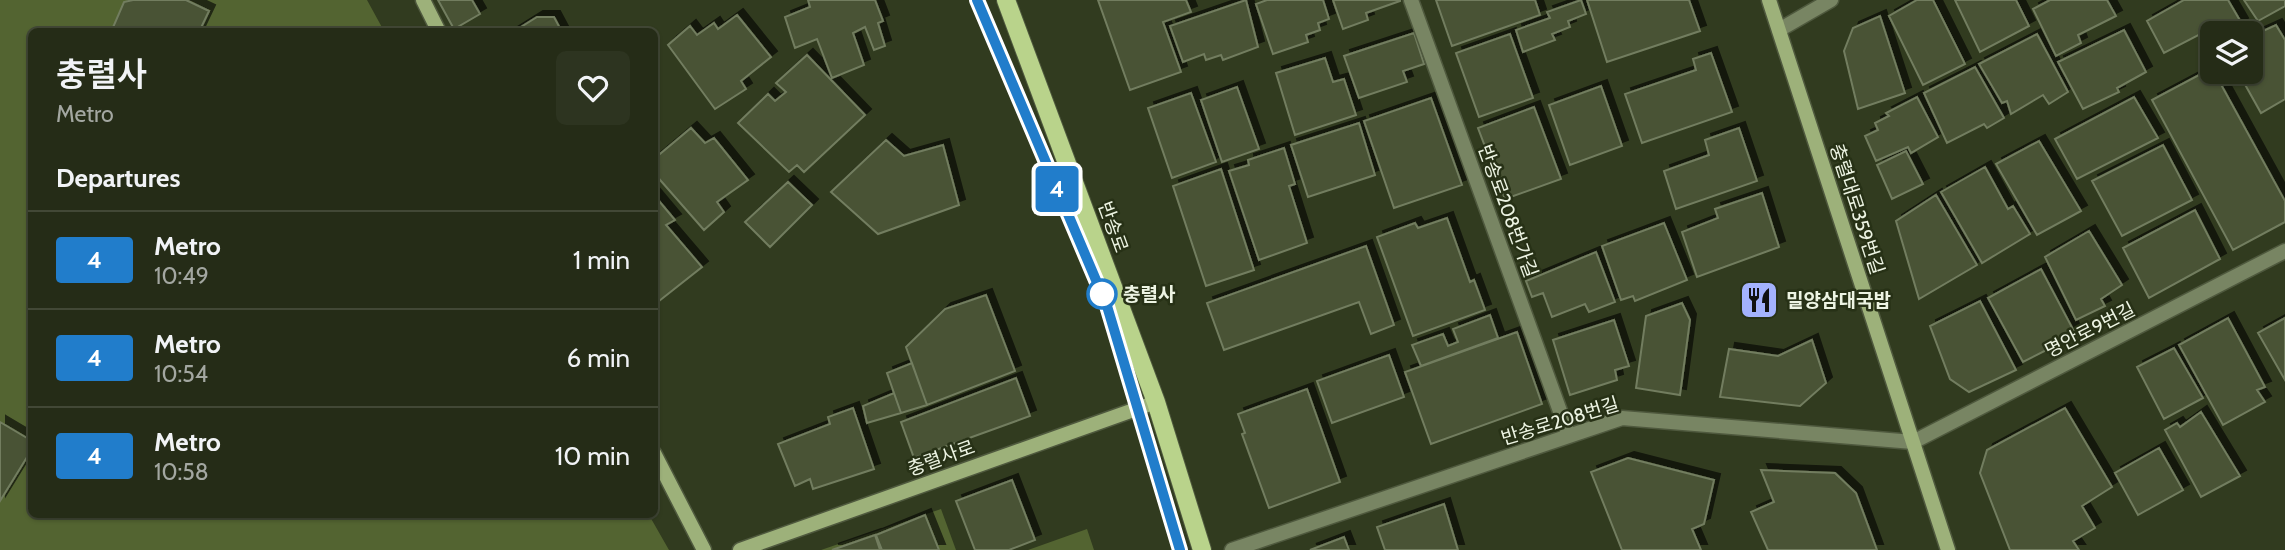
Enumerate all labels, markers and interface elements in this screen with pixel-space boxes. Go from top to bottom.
map controls [2200,21,2263,84]
button: layers [2200,21,2263,84]
button: heart [556,51,630,125]
text: 충렬사 [56,54,147,94]
text: Metro [56,100,114,128]
street label: 반송로208번가길 [1473,141,1543,281]
street label: 충렬대로359번길 [1825,141,1889,277]
text: Departures [56,162,180,194]
line badge: 4 [1034,166,1080,212]
text: 4 [1050,174,1064,203]
street label: 반송로 [1093,198,1133,256]
text: Metro [154,230,221,262]
text: 1 min [573,244,630,276]
text: 4 [87,245,102,274]
text: 10:49 [154,262,209,290]
marker: 충렬사 [1087,279,1117,309]
restaurant icon: 밀양삼대국밥 [1738,279,1780,321]
place label: 충렬사 [1123,283,1176,306]
place label: 밀양삼대국밥 [1786,289,1891,312]
street label: 명안로9번길 [2041,297,2139,363]
text: Metro [154,328,221,360]
text: 6 min [567,342,630,374]
text: 4 [87,343,102,372]
text: 10:54 [154,360,208,388]
street label: 반송로208번길 [1498,392,1622,450]
text: Metro [154,426,221,458]
street label: 충렬사로 [904,435,978,481]
text: 10 min [555,440,630,472]
text: 4 [87,441,102,470]
text: 10:58 [154,458,209,486]

